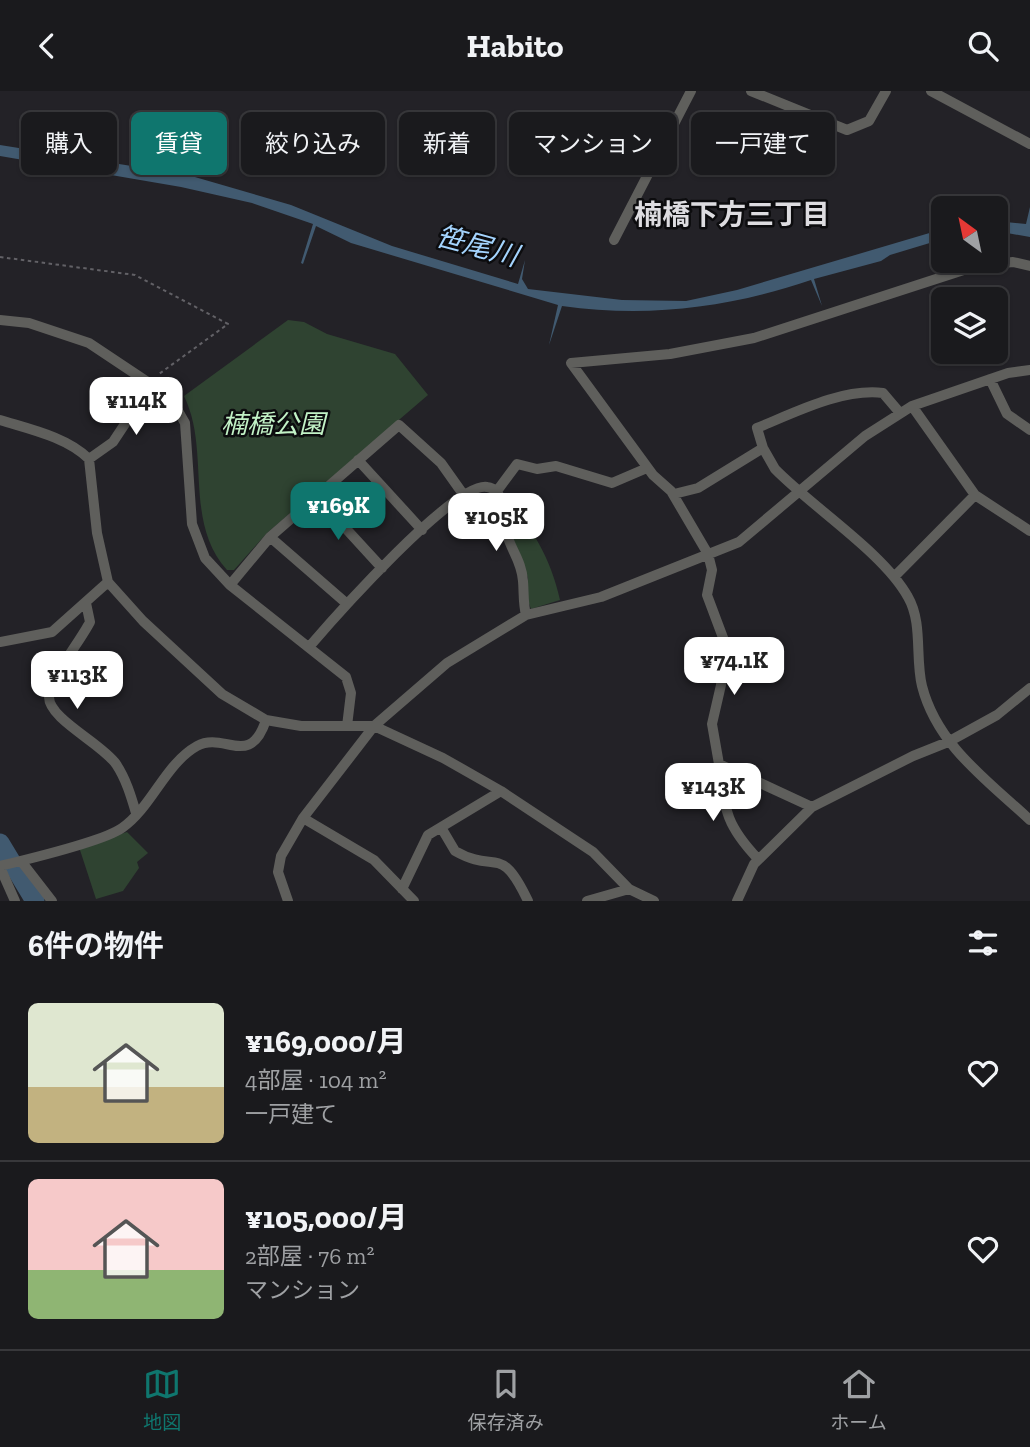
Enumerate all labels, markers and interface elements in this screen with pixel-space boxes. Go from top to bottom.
icon: back [28,27,66,65]
text: Habito [467,27,563,65]
icon: search [964,27,1002,65]
chip: 購入 [21,112,117,175]
chip: 賃貸 [131,112,227,175]
chip: 絞り込み [241,112,385,175]
chip: 新着 [399,112,495,175]
chip: マンション [509,112,677,175]
chip: 一戸建て [691,112,835,175]
north arrow [931,196,1008,273]
map controls [931,196,1008,364]
district label: 楠橋下方三丁目 [634,198,830,231]
water label: 笹尾川 [432,219,525,274]
button: layers [931,287,1008,364]
pin: ¥114K [87,377,185,437]
text: ¥114K [106,386,166,414]
park label: 楠橋公園 [221,408,329,440]
pin: ¥169K [289,483,387,542]
text: ¥169K [306,491,370,519]
pin: ¥105K [447,493,545,553]
text: ¥105K [464,502,528,530]
pin: ¥74.1K [677,637,791,697]
text: ¥74.1K [700,646,768,674]
pin: ¥113K [28,651,126,711]
text: ¥113K [47,660,107,688]
pin: ¥143K [664,763,762,823]
text: ¥143K [681,772,745,800]
icon: filters [964,924,1002,962]
text: 6件の物件 [28,928,164,964]
text: ¥169,000/月 [245,1024,407,1060]
icon: home [84,1031,168,1115]
icon: heart [964,1054,1002,1092]
text: 4部屋 · 104 m² [245,1066,386,1094]
text: 一戸建て [245,1100,337,1128]
text: ¥105,000/月 [245,1200,407,1236]
icon: home [84,1207,168,1291]
icon: heart [964,1230,1002,1268]
text: 2部屋 · 76 m² [245,1242,374,1270]
text: マンション [245,1276,360,1304]
tab: 地図 [143,1365,181,1434]
tab: 保存済み [468,1365,544,1434]
tab: ホーム [830,1365,887,1434]

